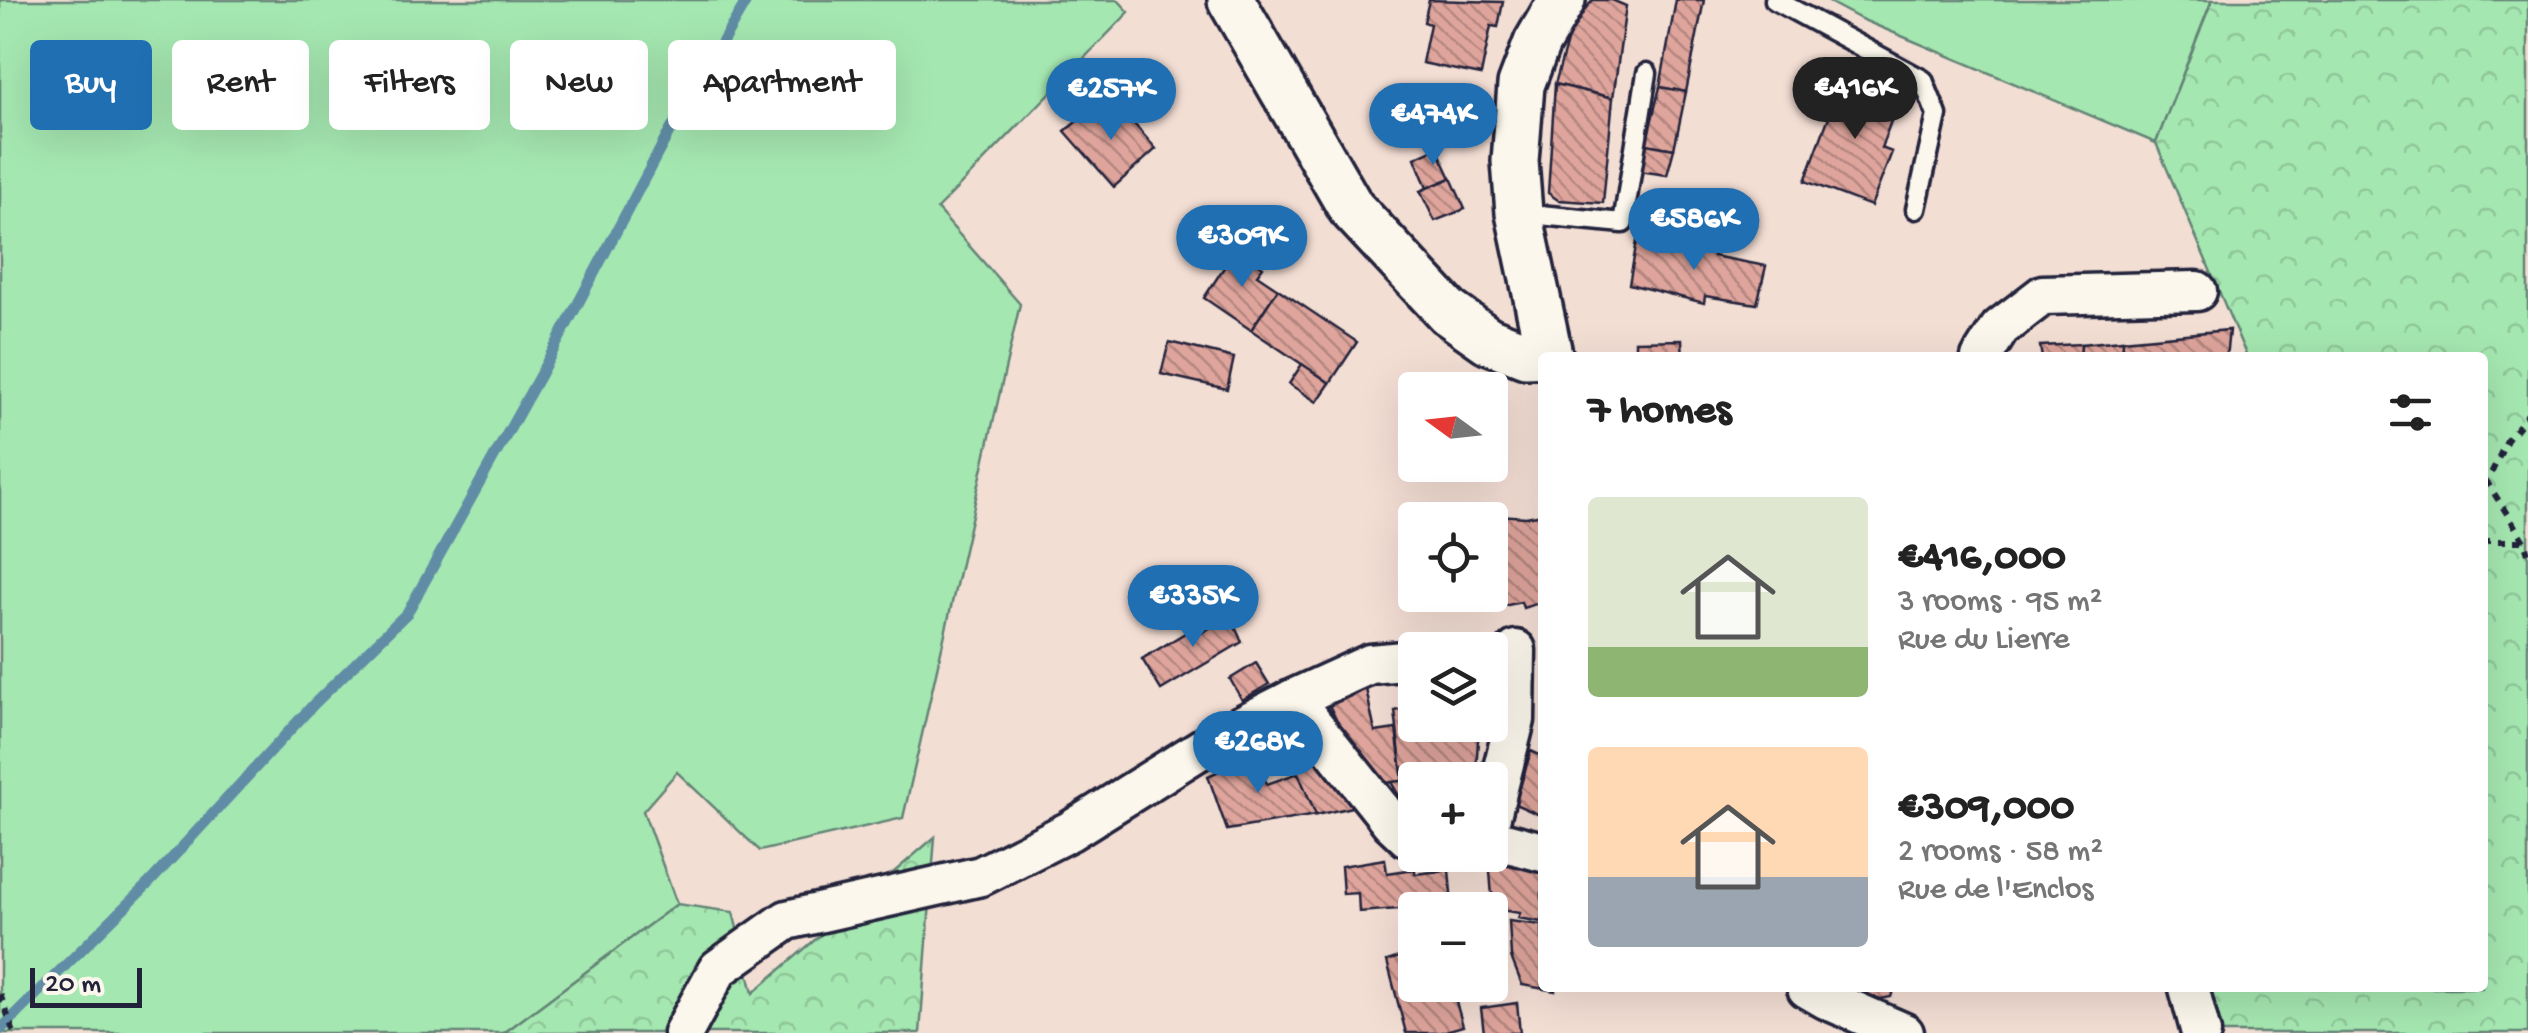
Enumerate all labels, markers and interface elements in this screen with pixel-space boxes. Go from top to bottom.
chip: Buy [30,40,152,130]
chip: Rent [172,40,309,130]
chip: Filters [329,40,490,130]
chip: New [510,40,648,130]
chip: Apartment [668,40,896,130]
pin: €416K [1785,57,1925,142]
pin: €257K [1041,58,1181,143]
text: €416K [1815,70,1895,108]
text: €257K [1068,71,1154,109]
pin: €474K [1363,83,1503,168]
text: €474K [1391,96,1475,134]
pin: €586K [1624,188,1764,273]
text: €586K [1650,201,1738,239]
pin: €309K [1172,205,1312,290]
text: €309K [1198,218,1286,256]
north arrow [1398,372,1508,482]
map controls [1398,372,1508,1002]
icon: filters [2383,385,2438,440]
text: 7 homes [1588,388,1731,437]
button: locate [1398,502,1508,612]
text: €416,000 [1898,535,2066,584]
icon: home [1668,537,1788,657]
pin: €335K [1123,565,1263,650]
text: €335K [1150,578,1236,616]
text: 3 rooms · 95 m² [1898,584,2102,622]
text: Rue du Lierre [1898,622,2070,660]
button: layers [1398,632,1508,742]
pin: €268K [1188,711,1328,796]
text: €268K [1215,724,1301,762]
button: + [1398,762,1508,872]
text: €309,000 [1898,785,2074,834]
icon: home [1668,787,1788,907]
text: 2 rooms · 58 m² [1898,834,2103,872]
text: Rue de l'Enclos [1898,872,2093,910]
button: − [1398,892,1508,1002]
scale bar [30,963,142,1008]
text: 20 m [45,969,101,1002]

